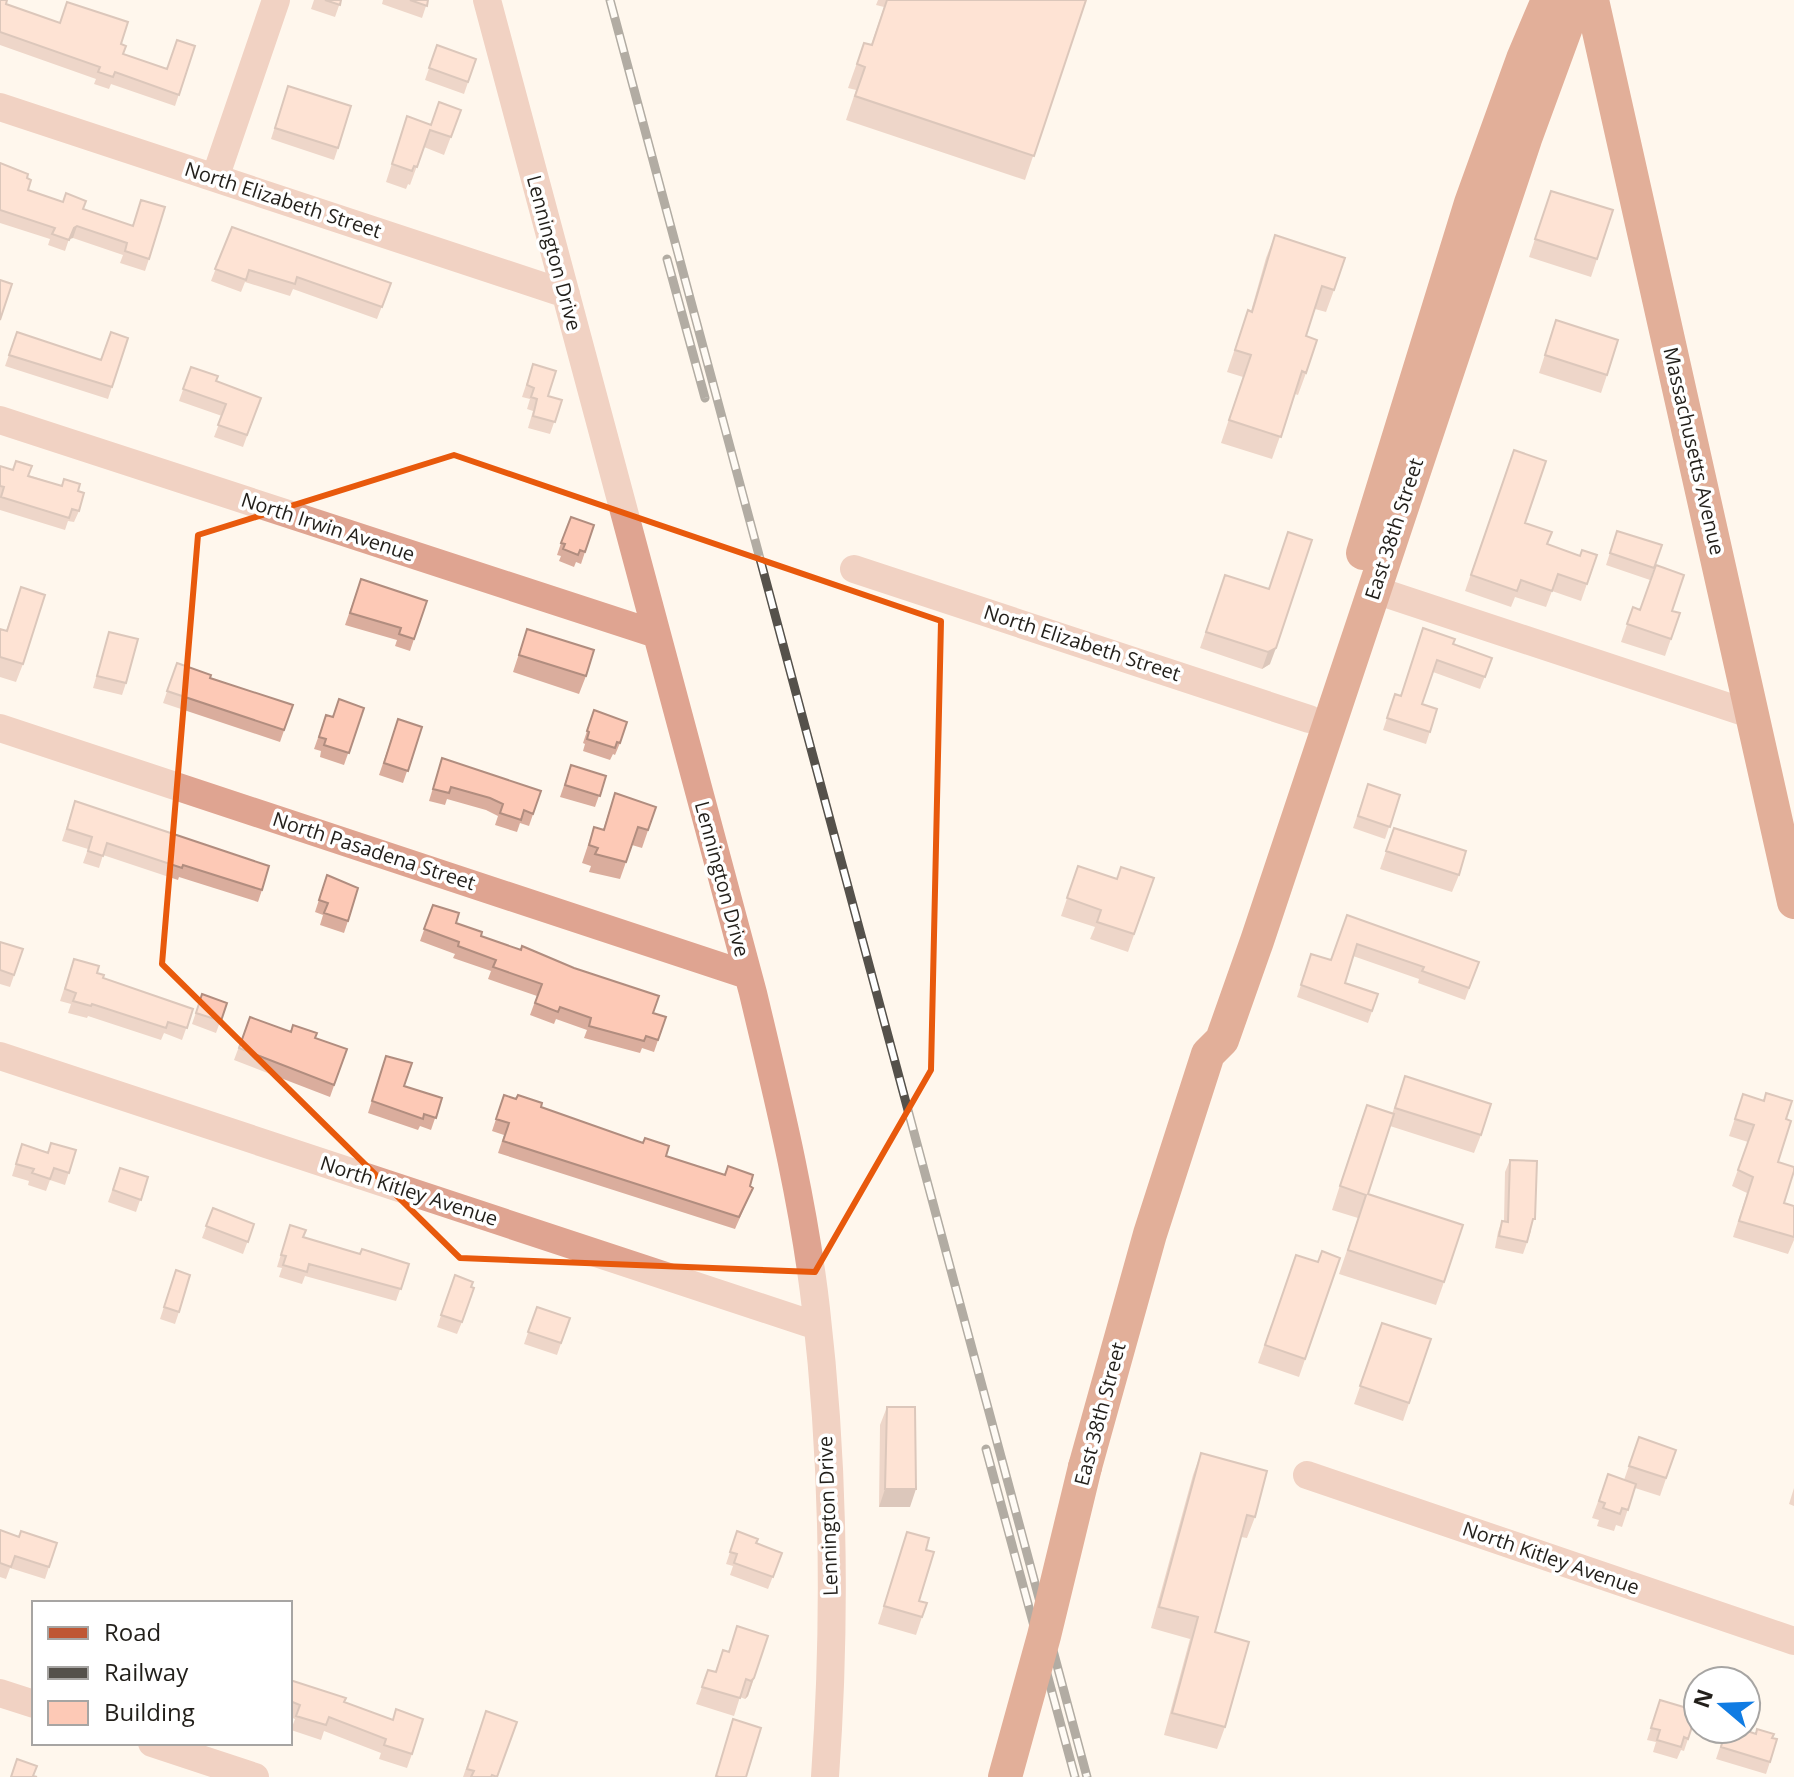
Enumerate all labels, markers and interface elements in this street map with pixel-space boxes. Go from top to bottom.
street label: North Elizabeth Street [181,155,385,244]
street label: Lennington Drive [521,172,588,334]
street label: Massachusetts Avenue [1657,344,1732,558]
street label: East 38th Street [1358,455,1429,603]
street label: North Irwin Avenue [238,486,419,567]
street label: North Elizabeth Street [980,598,1184,687]
street label: Lennington Drive [689,798,756,960]
street label: North Pasadena Street [269,805,479,896]
street label: North Kitley Avenue [317,1149,501,1232]
street label: East 38th Street [1067,1339,1132,1489]
street label: Lennington Drive [811,1436,844,1596]
street label: North Kitley Avenue [1459,1515,1643,1600]
legend [32,1601,292,1745]
text: Road [104,1615,161,1648]
text: Railway [104,1655,189,1688]
north arrow [1682,1665,1762,1745]
text: N [1685,1685,1719,1712]
text: Building [104,1695,195,1728]

